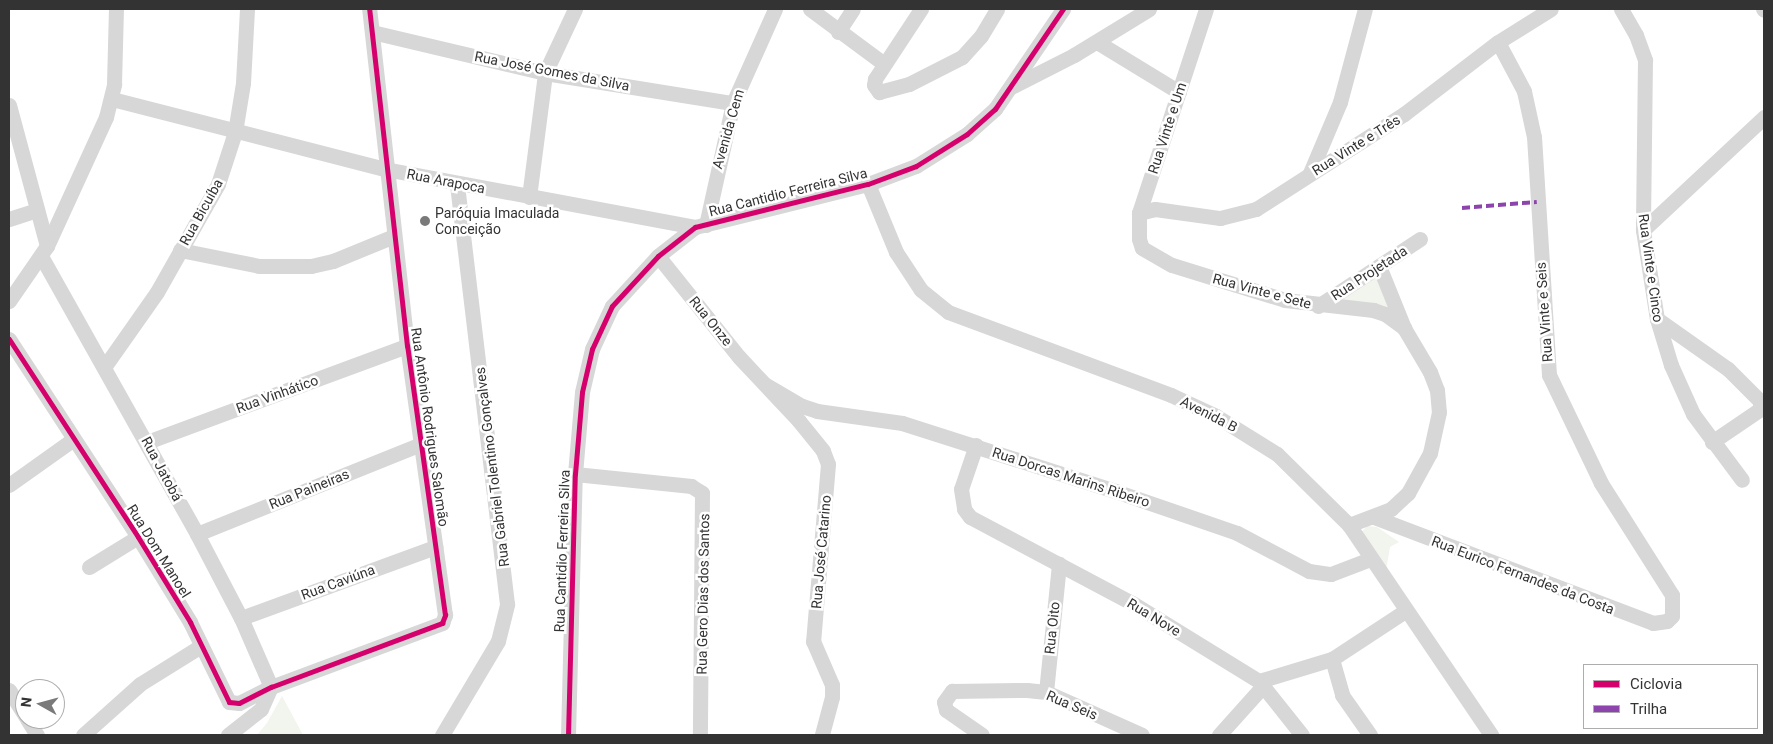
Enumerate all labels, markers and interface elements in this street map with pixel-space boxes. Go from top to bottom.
street label: Rua José Gomes da Silva [473,48,631,94]
street label: Rua Vinte e Um [1144,80,1190,176]
street label: Avenida Cem [709,87,747,171]
street label: Rua Vinte e Três [1309,111,1403,179]
street label: Rua Cantidio Ferreira Silva [707,164,869,220]
street label: Rua Arapoca [405,165,487,197]
street label: Rua Bicuíba [176,176,226,248]
place label: Paróquia Imaculada Conceição [435,205,559,238]
street label: Rua Vinte e Cinco [1635,213,1667,323]
marker: Paróquia Imaculada Conceição [419,215,431,227]
street label: Rua Projetada [1328,242,1410,304]
street label: Rua Vinte e Seis [1532,261,1556,363]
street label: Rua Vinte e Sete [1211,270,1313,312]
street label: Rua Onze [686,293,736,349]
street label: Rua Antônio Rodrigues Salomão [408,326,452,528]
street label: Rua Gabriel Tolentino Gonçalves [471,366,513,568]
street label: Rua Vinhático [234,371,320,417]
street label: Avenida B [1178,392,1240,436]
street label: Rua Jatobá [138,434,186,504]
street label: Rua Dorcas Marins Ribeiro [990,444,1152,510]
street label: Rua Paineiras [266,465,352,513]
street label: Rua Cantidio Ferreira Silva [551,469,573,633]
street label: Rua José Catarino [808,494,834,610]
street label: Rua Dom Manoel [124,501,194,601]
street label: Rua Gero Dias dos Santos [693,513,713,675]
street label: Rua Eurico Fernandes da Costa [1429,532,1617,618]
street label: Rua Caviúna [299,561,377,603]
street label: Rua Nove [1124,594,1184,640]
street label: Rua Oito [1041,601,1063,655]
legend [1583,664,1758,729]
text: Ciclovia [1630,675,1682,693]
north arrow [15,679,65,729]
street label: Rua Seis [1044,687,1100,723]
text: N [18,696,35,708]
text: Trilha [1630,700,1667,718]

